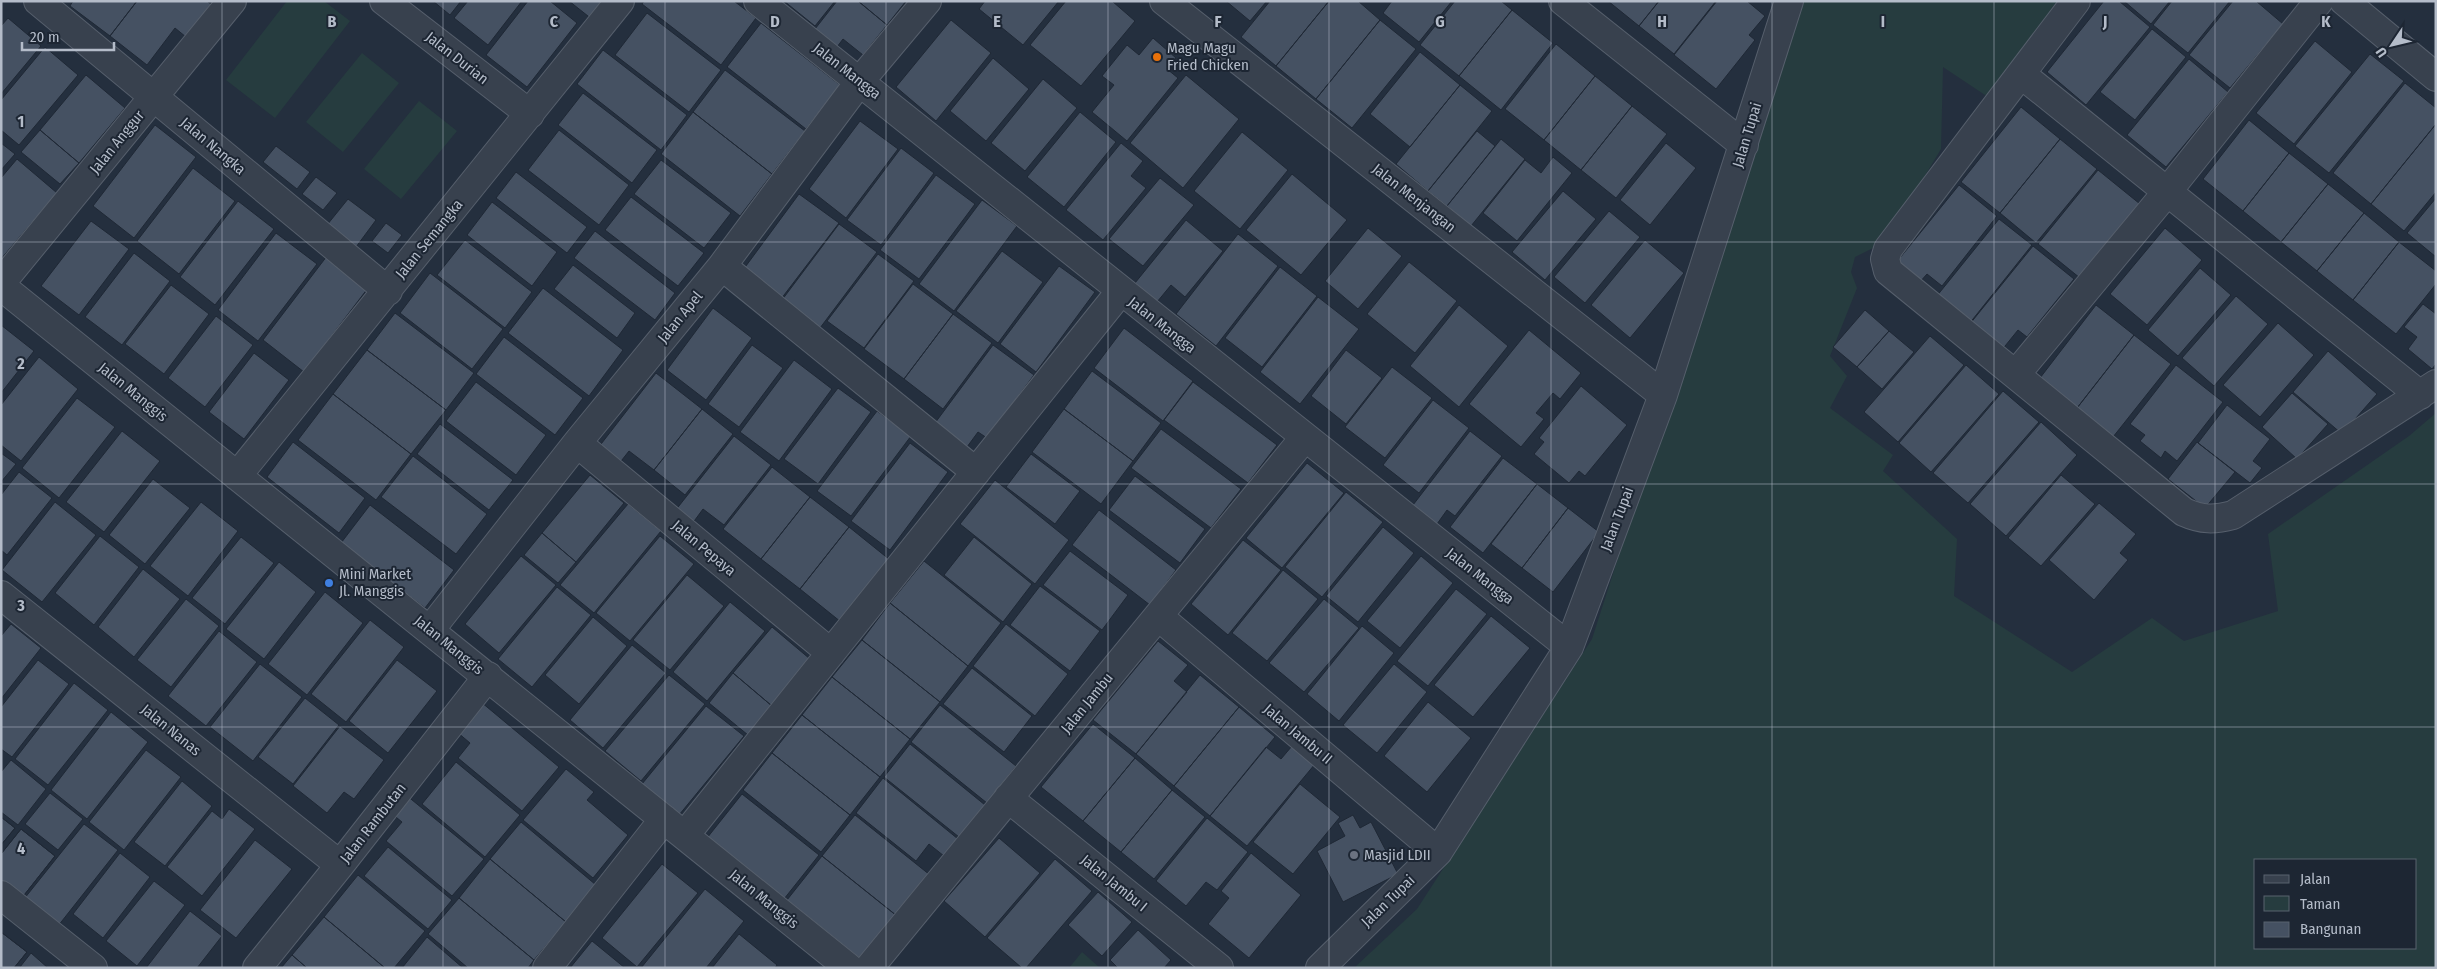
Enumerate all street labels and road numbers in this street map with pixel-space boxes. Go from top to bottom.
street label: Jalan Durian [422,28,492,88]
street label: Jalan Mangga [810,39,884,103]
street label: Jalan Tupai [1729,100,1765,170]
street label: Jalan Anggur [86,106,149,178]
street label: Jalan Nangka [177,114,249,178]
street label: Jalan Menjangan [1369,160,1459,236]
street label: Jalan Semangka [392,196,466,282]
street label: Jalan Apel [654,288,706,346]
street label: Jalan Mangga [1125,293,1199,357]
street label: Jalan Manggis [95,359,171,425]
street label: Jalan Tupai [1597,484,1637,554]
street label: Jalan Pepaya [669,516,739,580]
street label: Jalan Mangga [1443,544,1517,608]
street label: Jalan Manggis [411,612,487,678]
street label: Jalan Jambu [1057,669,1117,737]
street label: Jalan Nanas [137,700,205,760]
street label: Jalan Jambu II [1260,700,1336,768]
street label: Jalan Rambutan [336,779,410,867]
street label: Jalan Jambu I [1077,851,1151,915]
street label: Jalan Manggis [726,866,802,932]
street label: Jalan Tupai [1358,871,1418,931]

